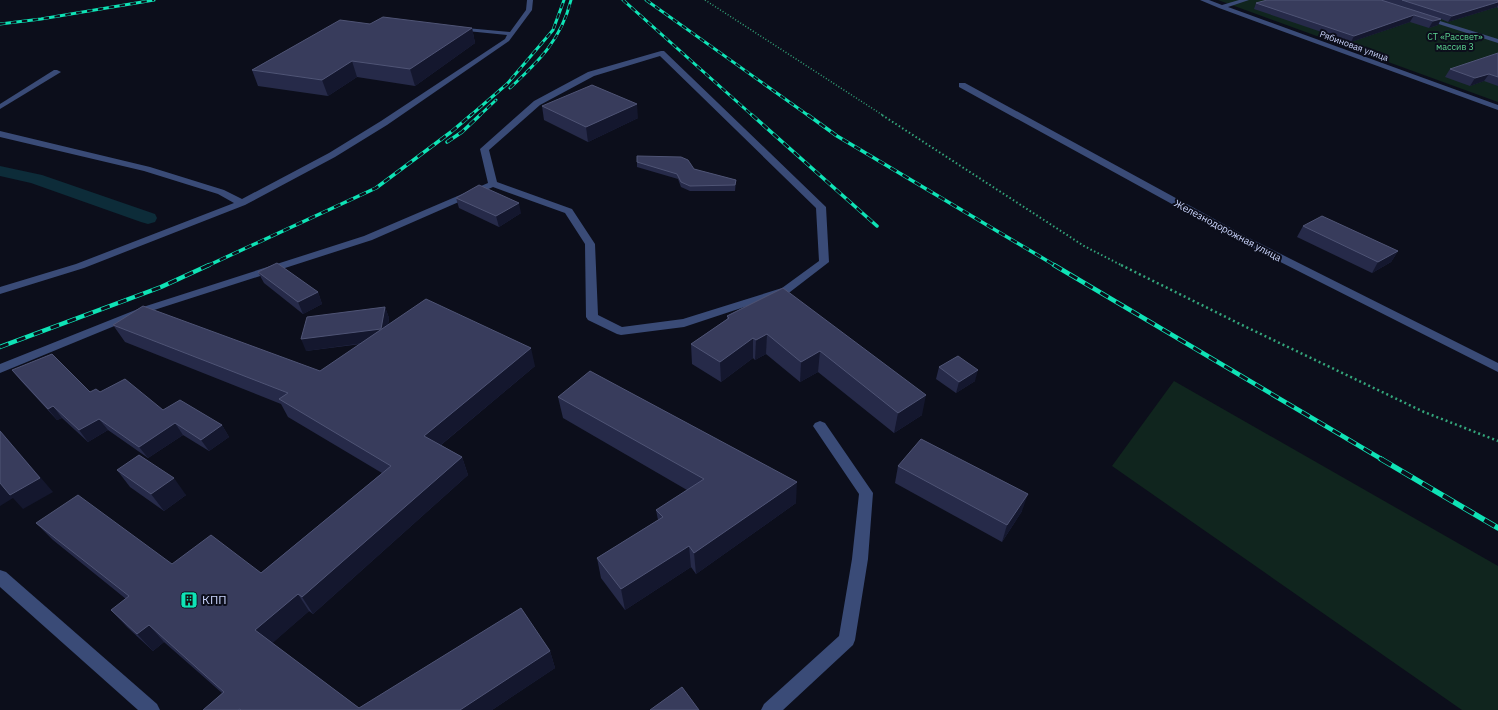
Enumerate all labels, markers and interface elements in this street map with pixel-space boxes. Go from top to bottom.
street label: Рябиновая улица [1318,28,1390,63]
park label: СТ «Рассвет» массив 3 [1427,31,1483,52]
street label: Железнодорожная улица [1172,197,1284,265]
building icon: КПП [179,590,199,610]
place label: КПП [202,592,227,607]

